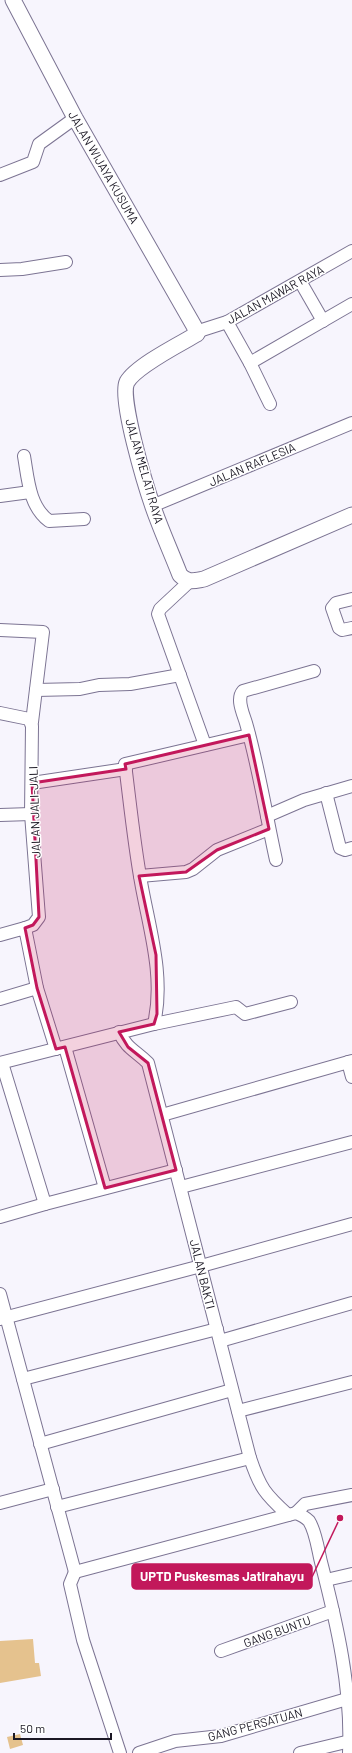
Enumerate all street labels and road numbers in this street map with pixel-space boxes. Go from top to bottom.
street label: JALAN WIJAYA KUSUMA [66,108,142,226]
street label: JALAN MAWAR RAYA [224,262,326,326]
street label: JALAN MELATI RAYA [123,417,167,525]
street label: JALAN RAFLESIA [207,439,297,489]
street label: JALAN JALI-JALI [25,766,43,858]
street label: JALAN BAKTI [188,1238,218,1310]
street label: GANG BUNTU [241,1612,313,1650]
street label: GANG PERSATUAN [206,1705,304,1743]

